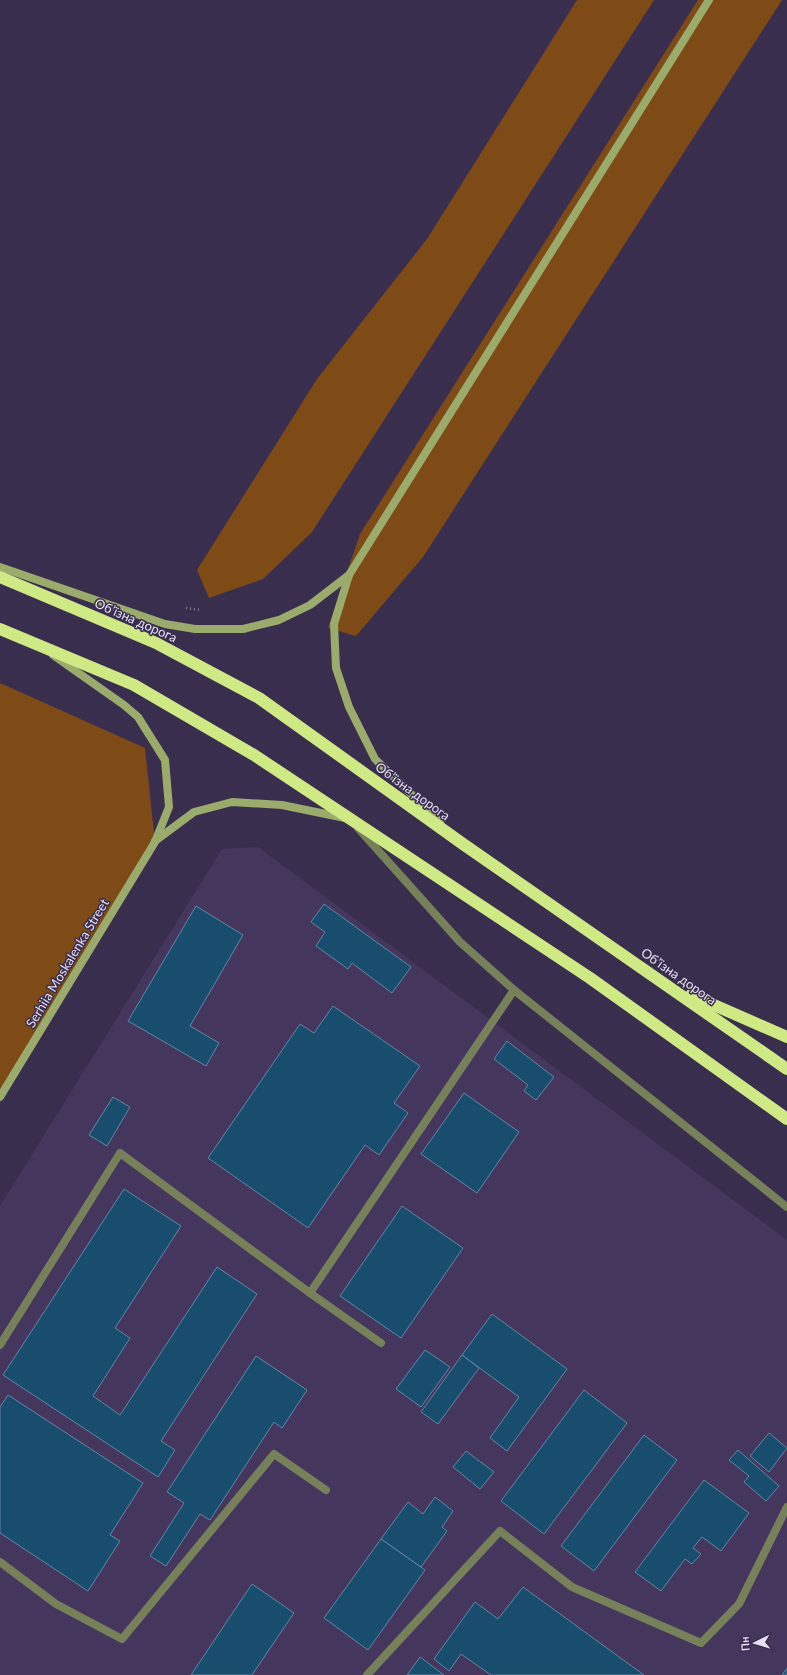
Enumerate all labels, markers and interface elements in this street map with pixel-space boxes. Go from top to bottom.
street label: Обʼїзна дорога [92,595,180,645]
street label: Обʼїзна дорога [372,759,454,823]
street label: Serhiia Moskalenka Street [22,895,112,1030]
street label: Обʼїзна дорога [638,944,720,1008]
north arrow [735,1623,775,1663]
text: Пн [737,1636,752,1652]

